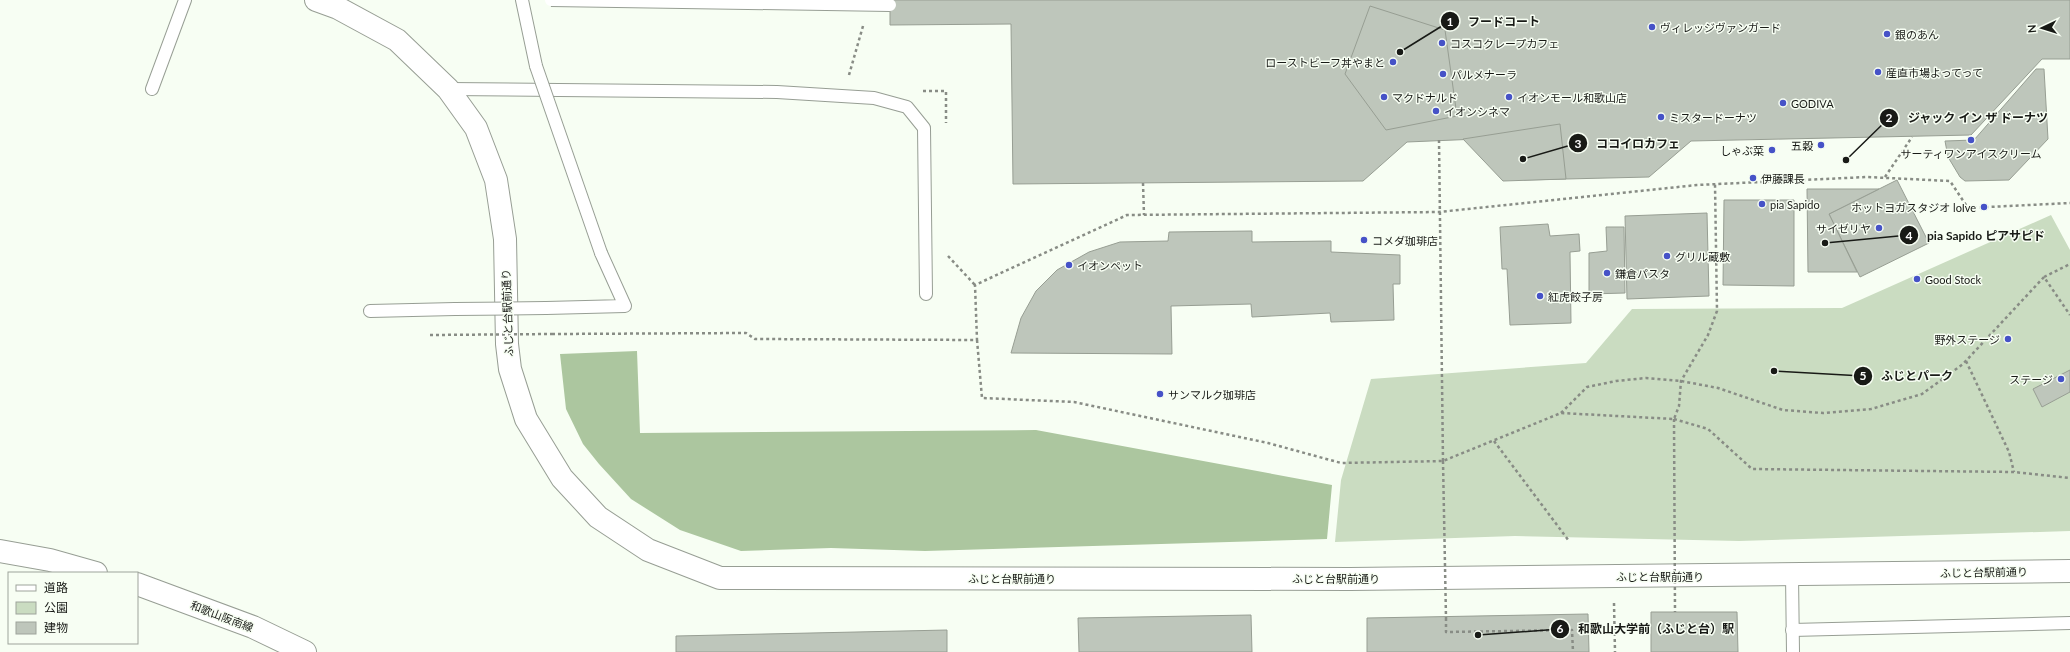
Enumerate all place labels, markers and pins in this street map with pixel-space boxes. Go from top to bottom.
callout: フードコート [1440,9,1548,33]
place label: ヴィレッジヴァンガード [1660,21,1781,34]
marker: ヴィレッジヴァンガード [1647,22,1657,32]
place label: 銀のあん [1895,28,1939,41]
marker: 銀のあん [1882,29,1892,39]
place label: コスコクレープカフェ [1450,37,1559,50]
marker: コスコクレープカフェ [1437,38,1447,48]
place label: ローストビーフ丼やまと [1265,56,1385,69]
marker: ローストビーフ丼やまと [1388,57,1398,67]
place label: 産直市場よってって [1886,66,1983,79]
marker: 産直市場よってって [1873,67,1883,77]
place label: パルメナーラ [1451,68,1517,81]
marker: パルメナーラ [1438,69,1448,79]
place label: マクドナルド [1392,91,1458,104]
place label: イオンモール和歌山店 [1517,91,1627,104]
marker: マクドナルド [1379,92,1389,102]
marker: イオンモール和歌山店 [1504,92,1514,102]
place label: GODIVA [1791,97,1834,110]
marker: GODIVA [1778,98,1788,108]
place label: イオンシネマ [1444,105,1510,118]
marker: イオンシネマ [1431,106,1441,116]
callout: ジャック イン ザ ドーナツ [1879,106,2056,130]
place label: ミスタードーナツ [1669,111,1757,124]
marker: ミスタードーナツ [1656,112,1666,122]
callout: ココイロカフェ [1568,131,1688,155]
marker: サーティワンアイスクリーム [1966,135,1976,145]
place label: 五穀 [1791,139,1814,152]
marker: 五穀 [1816,140,1826,150]
place label: しゃぶ菜 [1720,144,1764,157]
marker: しゃぶ菜 [1767,145,1777,155]
place label: サーティワンアイスクリーム [1900,147,2042,160]
place label: 伊藤課長 [1761,172,1805,185]
marker: 伊藤課長 [1748,173,1758,183]
place label: pia Sapido [1770,198,1820,211]
marker: pia Sapido [1757,199,1767,209]
place label: ホットヨガスタジオ loIve [1851,201,1976,214]
marker: ホットヨガスタジオ loIve [1979,202,1989,212]
place label: サイゼリヤ [1816,222,1871,235]
marker: サイゼリヤ [1874,223,1884,233]
callout: pia Sapido ピアサピド [1899,223,2053,247]
place label: コメダ珈琲店 [1372,234,1438,247]
marker: コメダ珈琲店 [1359,235,1369,245]
place label: グリル蔵敷 [1675,250,1730,263]
marker: グリル蔵敷 [1662,251,1672,261]
place label: イオンペット [1077,259,1143,272]
marker: イオンペット [1064,260,1074,270]
place label: 鎌倉パスタ [1615,267,1670,280]
marker: 鎌倉パスタ [1602,268,1612,278]
place label: Good Stock [1925,273,1982,286]
marker: Good Stock [1912,274,1922,284]
place label: 紅虎餃子房 [1548,290,1603,303]
marker: 紅虎餃子房 [1535,291,1545,301]
place label: 野外ステージ [1934,333,2000,346]
marker: 野外ステージ [2003,334,2013,344]
callout: ふじとパーク [1853,364,1961,388]
place label: ステージ [2009,373,2053,386]
marker: ステージ [2056,374,2066,384]
place label: サンマルク珈琲店 [1168,388,1256,401]
marker: サンマルク珈琲店 [1155,389,1165,399]
callout: 和歌山大学前（ふじと台）駅 [1550,617,1742,641]

